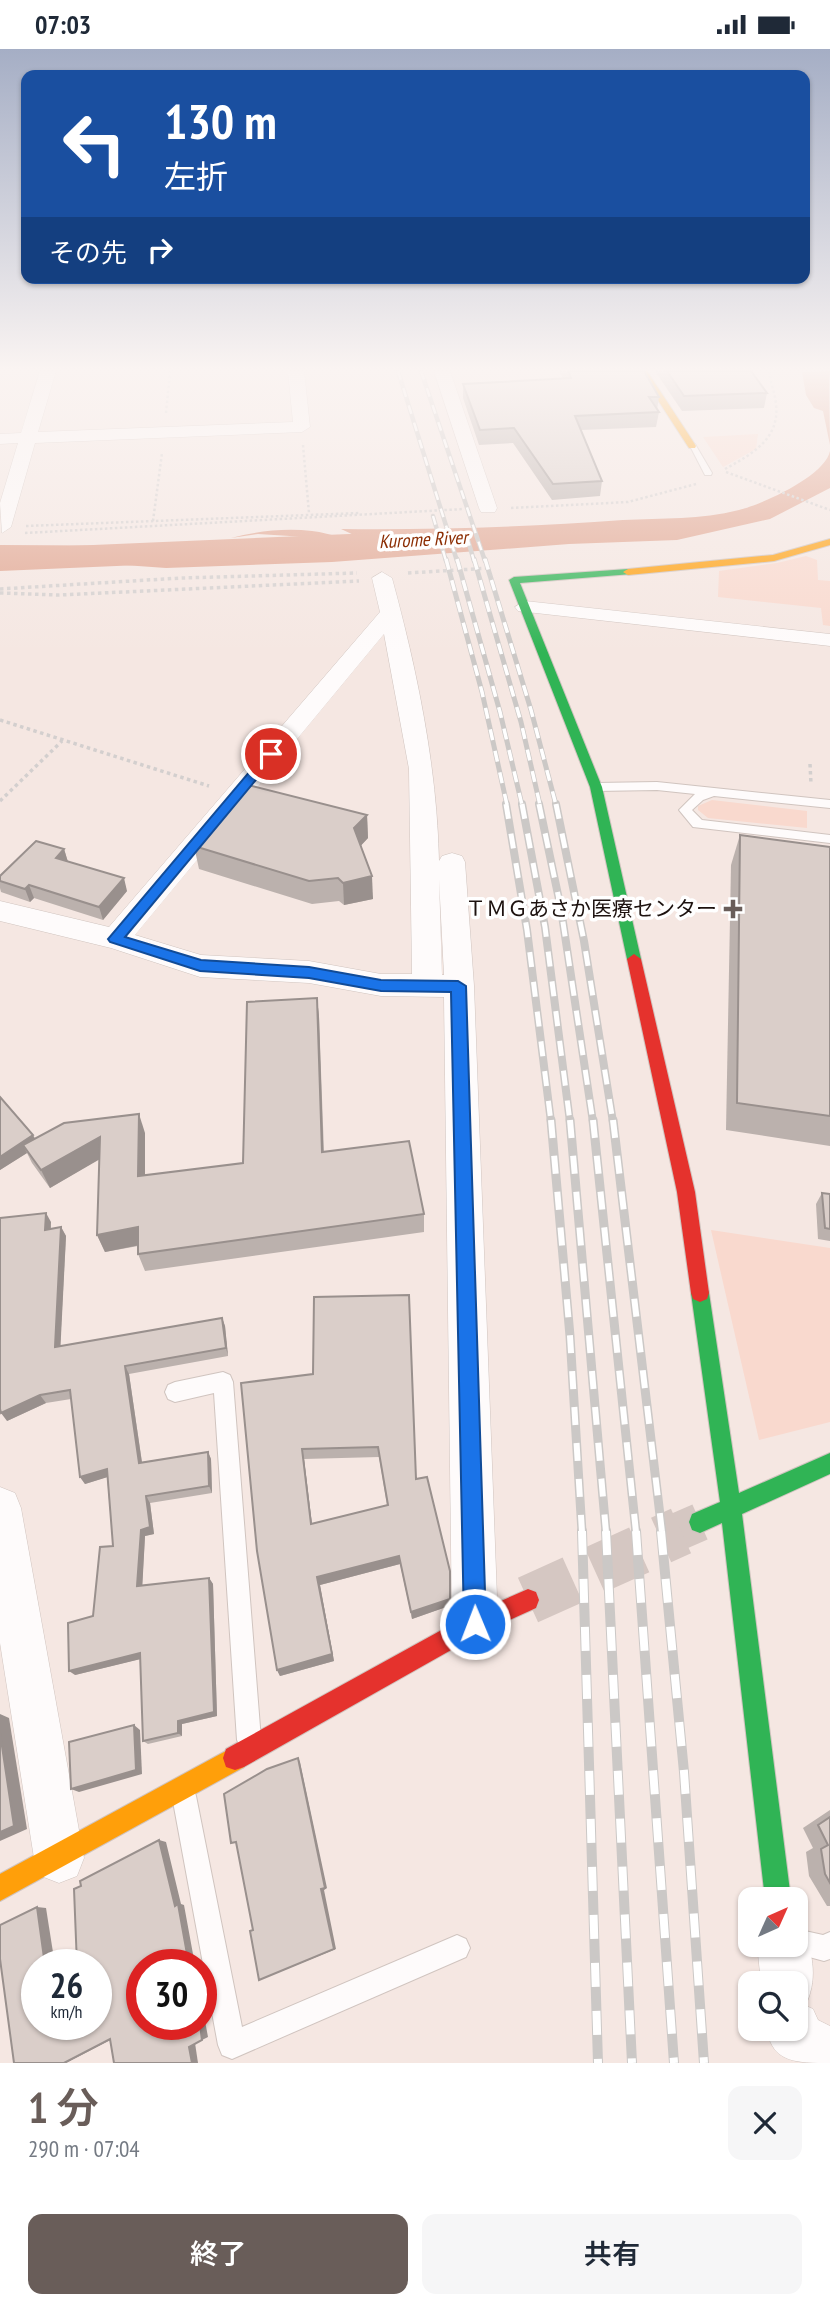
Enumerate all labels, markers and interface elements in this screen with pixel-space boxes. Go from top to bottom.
text: 07:03 [35,8,91,41]
text: 130 m [164,89,277,153]
icon: left [49,98,140,189]
text: 左折 [164,155,228,197]
icon: right [141,231,179,269]
text: その先 [49,236,127,269]
water label: Kurome River [378,525,471,553]
pin [241,724,301,784]
icon: arrive [252,735,290,773]
place label: ＴＭＧあさか医療センター [465,895,717,922]
marker: ＴＭＧあさか医療センター [723,899,743,919]
position arrow [438,1587,512,1661]
north arrow [738,1887,808,1957]
map controls [738,1887,808,2041]
speed limit sign: 30 [126,1949,217,2040]
text: 26 [50,1962,83,2008]
button: search [738,1971,808,2041]
text: km/h [51,2000,82,2023]
text: 1 分 [28,2080,99,2135]
button: close [728,2086,802,2160]
text: 290 m · 07:04 [28,2134,140,2163]
button: 終了 [28,2214,408,2294]
button: 共有 [422,2214,802,2294]

